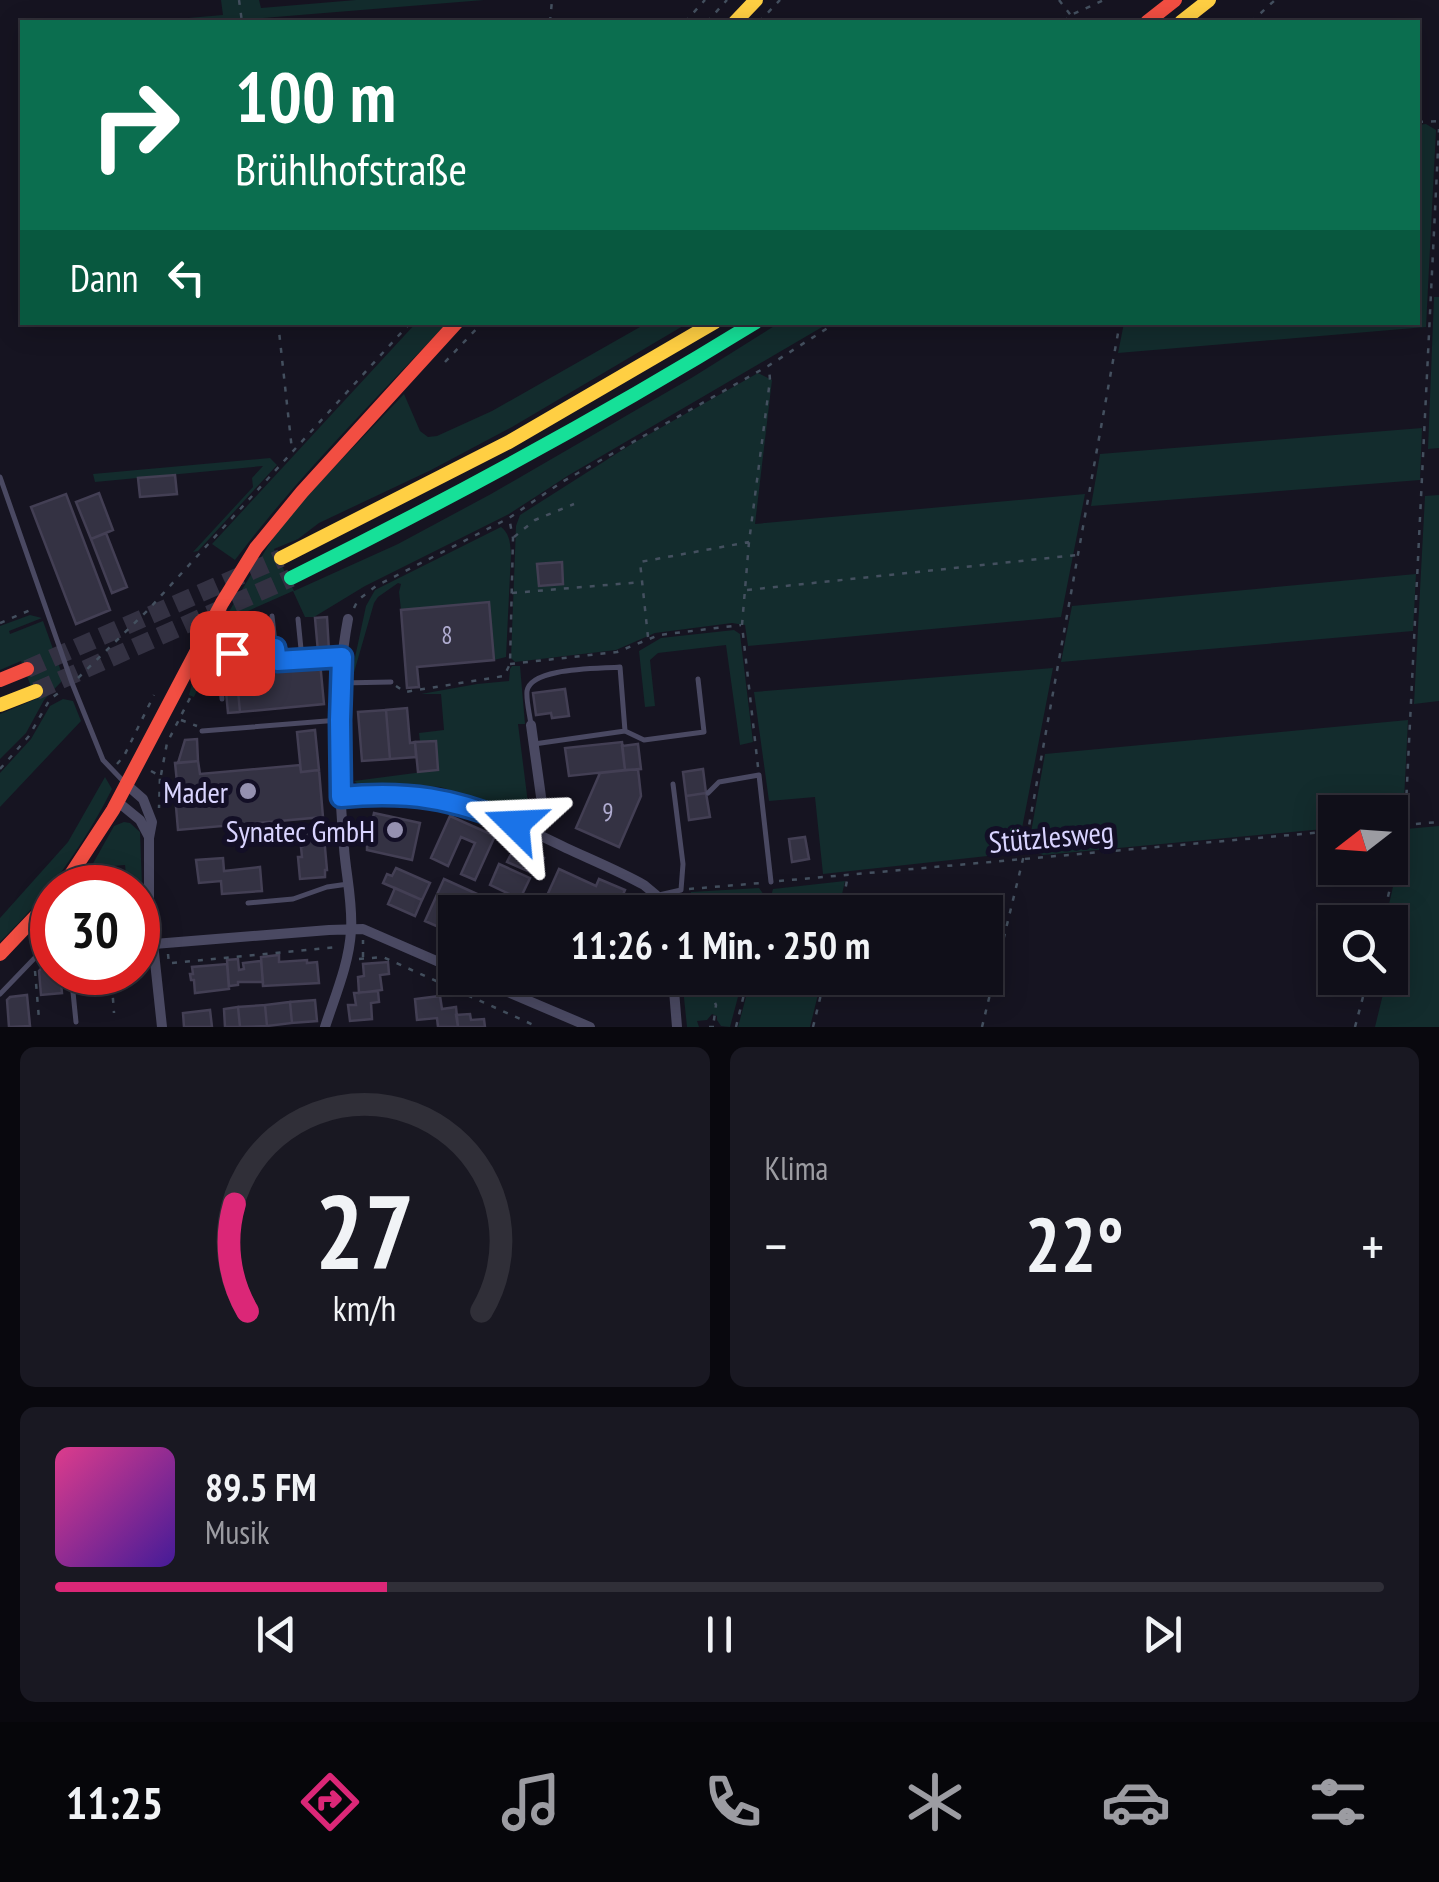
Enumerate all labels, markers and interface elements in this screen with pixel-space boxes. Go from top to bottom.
text: 100 m [235,51,396,141]
icon: right [70,60,200,190]
text: Brühlhofstraße [235,139,467,197]
icon: left [159,250,214,305]
text: Dann [70,253,139,302]
pin [190,611,275,696]
house number: 8 [441,619,453,651]
icon: arrive [205,626,260,681]
place label: Mader [163,772,229,811]
position arrow [463,772,567,876]
marker: Mader [237,780,259,802]
north arrow [1318,795,1408,885]
map controls [1318,795,1408,995]
house number: 9 [602,796,614,828]
place label: Synatec GmbH [226,811,375,850]
street label: Stützlesweg [987,811,1115,861]
marker: Synatec GmbH [384,819,406,841]
speed limit sign: 30 [30,865,160,995]
button: search [1318,905,1408,995]
text: 11:26 · 1 Min. · 250 m [571,920,870,969]
text: Klima [765,1147,828,1189]
text: 27 [315,1163,414,1298]
text: 22° [1025,1196,1124,1293]
text: − [765,1210,787,1281]
text: + [1361,1210,1384,1281]
text: km/h [333,1285,396,1331]
text: 89.5 FM [205,1462,317,1511]
text: Musik [205,1511,269,1553]
icon: previous [249,1607,304,1662]
icon: pause [692,1607,747,1662]
icon: next [1135,1607,1190,1662]
icon: directions [295,1767,365,1837]
icon: music [496,1767,566,1837]
icon: phone [698,1767,768,1837]
icon: climate [900,1767,970,1837]
icon: car [1101,1767,1171,1837]
icon: filters [1303,1767,1373,1837]
text: 11:25 [66,1773,163,1831]

